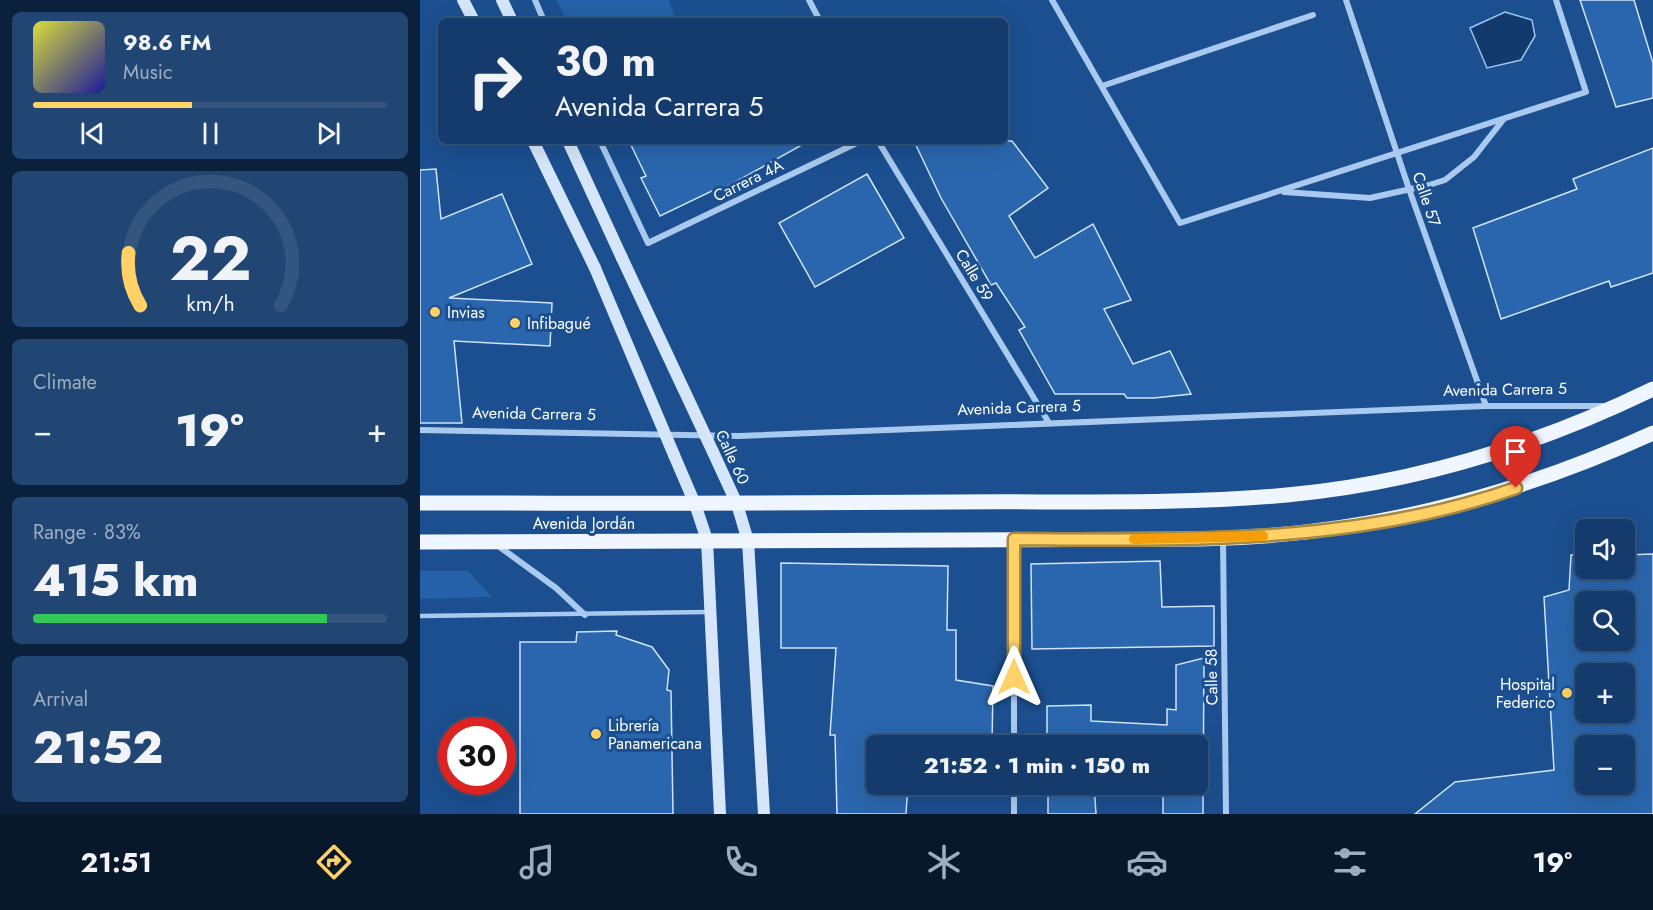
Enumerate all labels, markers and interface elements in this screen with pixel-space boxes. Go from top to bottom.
text: 98.6 FM [123,26,211,58]
text: 30 m [555,31,656,92]
icon: right [456,42,534,120]
text: Music [123,58,173,87]
text: Avenida Carrera 5 [555,87,764,126]
icon: previous [76,117,109,150]
icon: pause [194,117,227,150]
icon: next [312,117,345,150]
street label: Carrera 4A [709,153,788,207]
street label: Calle 57 [1406,169,1447,230]
text: 22 [169,213,251,303]
street label: Calle 59 [950,245,999,306]
text: km/h [186,288,234,319]
place label: Invias [447,301,485,324]
marker: Invias [428,305,442,319]
place label: Infibagué [527,312,591,335]
marker: Infibagué [508,316,522,330]
text: Climate [33,368,97,397]
street label: Avenida Carrera 5 [1443,377,1567,402]
street label: Avenida Carrera 5 [957,394,1081,421]
text: 19° [175,398,244,463]
street label: Avenida Carrera 5 [472,401,596,426]
text: − [33,407,52,454]
text: + [367,407,387,454]
street label: Calle 60 [710,426,755,488]
pin [1490,426,1541,488]
icon: arrive [1499,435,1532,468]
street label: Avenida Jordán [533,512,635,535]
text: Range · 83% [33,518,141,547]
map controls [1575,519,1635,795]
button: sound [1575,519,1635,579]
text: 415 km [33,548,199,613]
button: search [1575,591,1635,651]
position arrow [982,645,1046,709]
street label: Calle 58 [1200,648,1223,706]
button: + [1575,663,1635,723]
place label: Hospital Federico [1496,673,1555,714]
text: Arrival [33,685,88,714]
marker: Hospital Federico [1560,686,1574,700]
place label: Librería Panamericana [608,714,702,755]
text: 21:52 [33,715,163,780]
speed limit sign: 30 [438,717,516,795]
marker: Librería Panamericana [589,727,603,741]
button: − [1575,735,1635,795]
text: 21:52 · 1 min · 150 m [924,749,1150,781]
icon: directions [313,841,355,883]
icon: music [516,841,558,883]
icon: phone [720,841,762,883]
icon: climate [923,841,965,883]
icon: car [1126,841,1168,883]
icon: filters [1329,841,1371,883]
text: 21:51 [81,843,152,882]
text: 19° [1532,843,1572,882]

